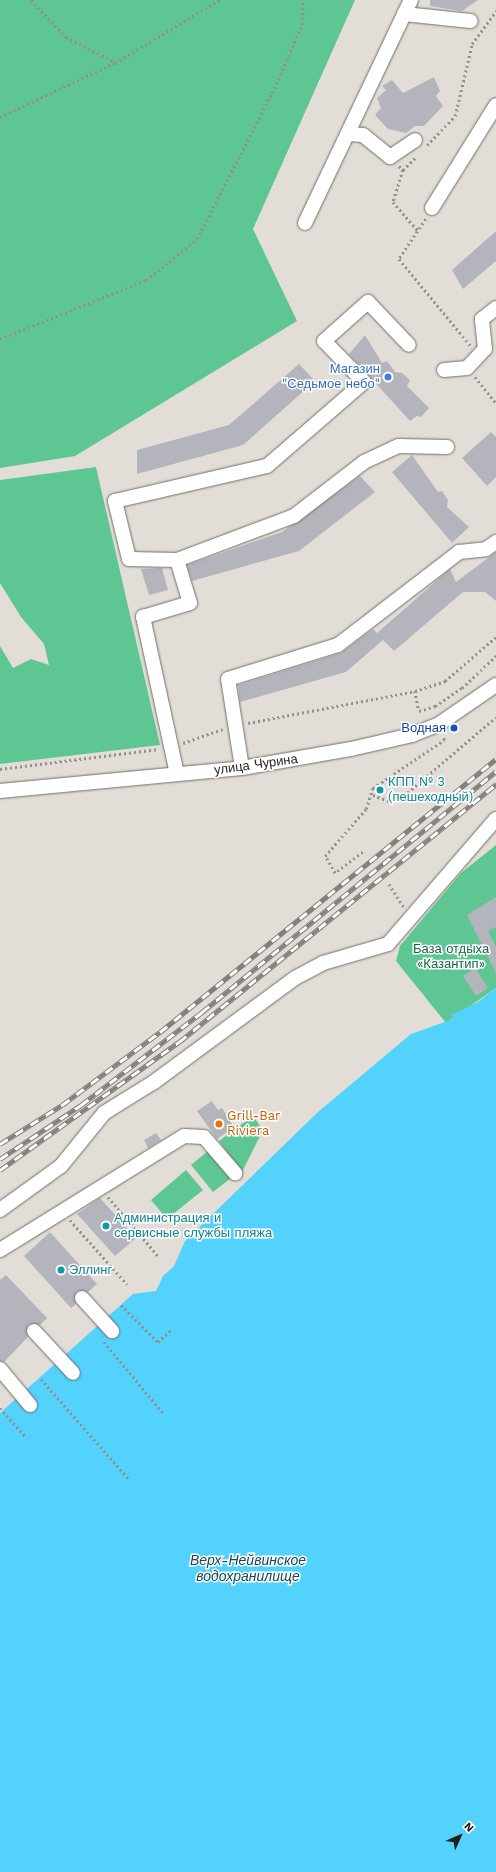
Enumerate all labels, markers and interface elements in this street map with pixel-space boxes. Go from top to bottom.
place label: Магазин "Седьмое небо" [282,362,380,393]
marker: Магазин "Седьмое небо" [383,372,393,382]
place label: Водная [401,720,446,736]
marker: Водная [449,723,459,733]
street label: улица Чурина [213,751,299,779]
place label: КПП № 3 (пешеходный) [388,775,473,806]
marker: КПП № 3 (пешеходный) [375,785,385,795]
park label: База отдыха «Казантип» [413,942,489,973]
place label: Grill-Bar Riviera [227,1109,280,1140]
marker: Grill-Bar Riviera [214,1119,224,1129]
place label: Администрация и сервисные службы пляжа [114,1211,272,1242]
marker: Администрация и сервисные службы пляжа [101,1221,111,1231]
place label: Эллинг [69,1262,112,1278]
marker: Эллинг [56,1265,66,1275]
water label: Верх-Нейвинское водохранилище [190,1552,306,1584]
north arrow [440,1816,480,1856]
text: N [461,1820,476,1835]

